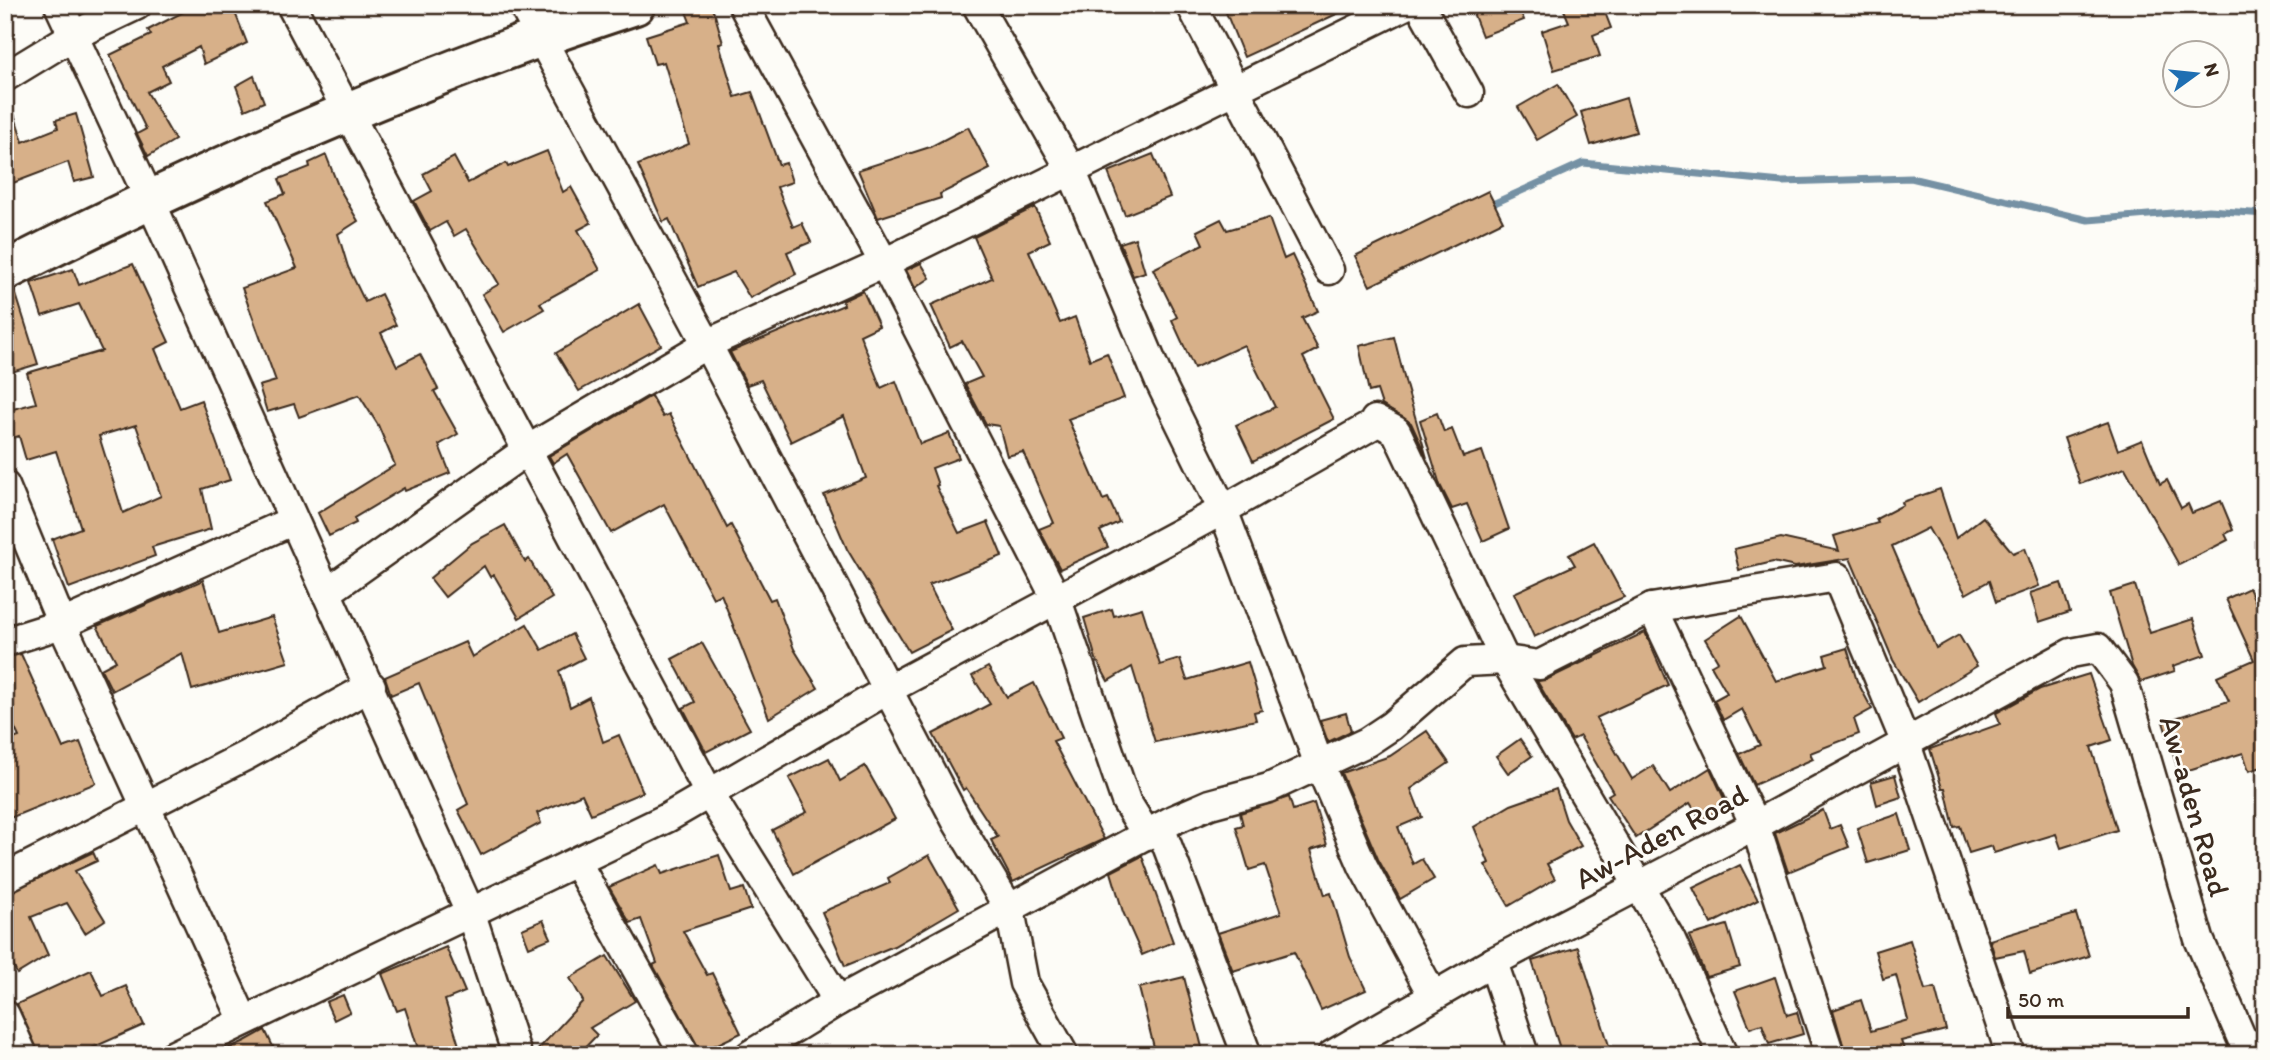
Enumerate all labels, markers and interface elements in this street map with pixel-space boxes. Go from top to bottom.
north arrow [2162,38,2232,108]
text: N [2199,61,2225,79]
street label: Aw-aden Road [2152,711,2239,901]
street label: Aw-Aden Road [1568,775,1754,897]
scale bar [2008,976,2188,1020]
text: 50 m [2018,987,2065,1012]

